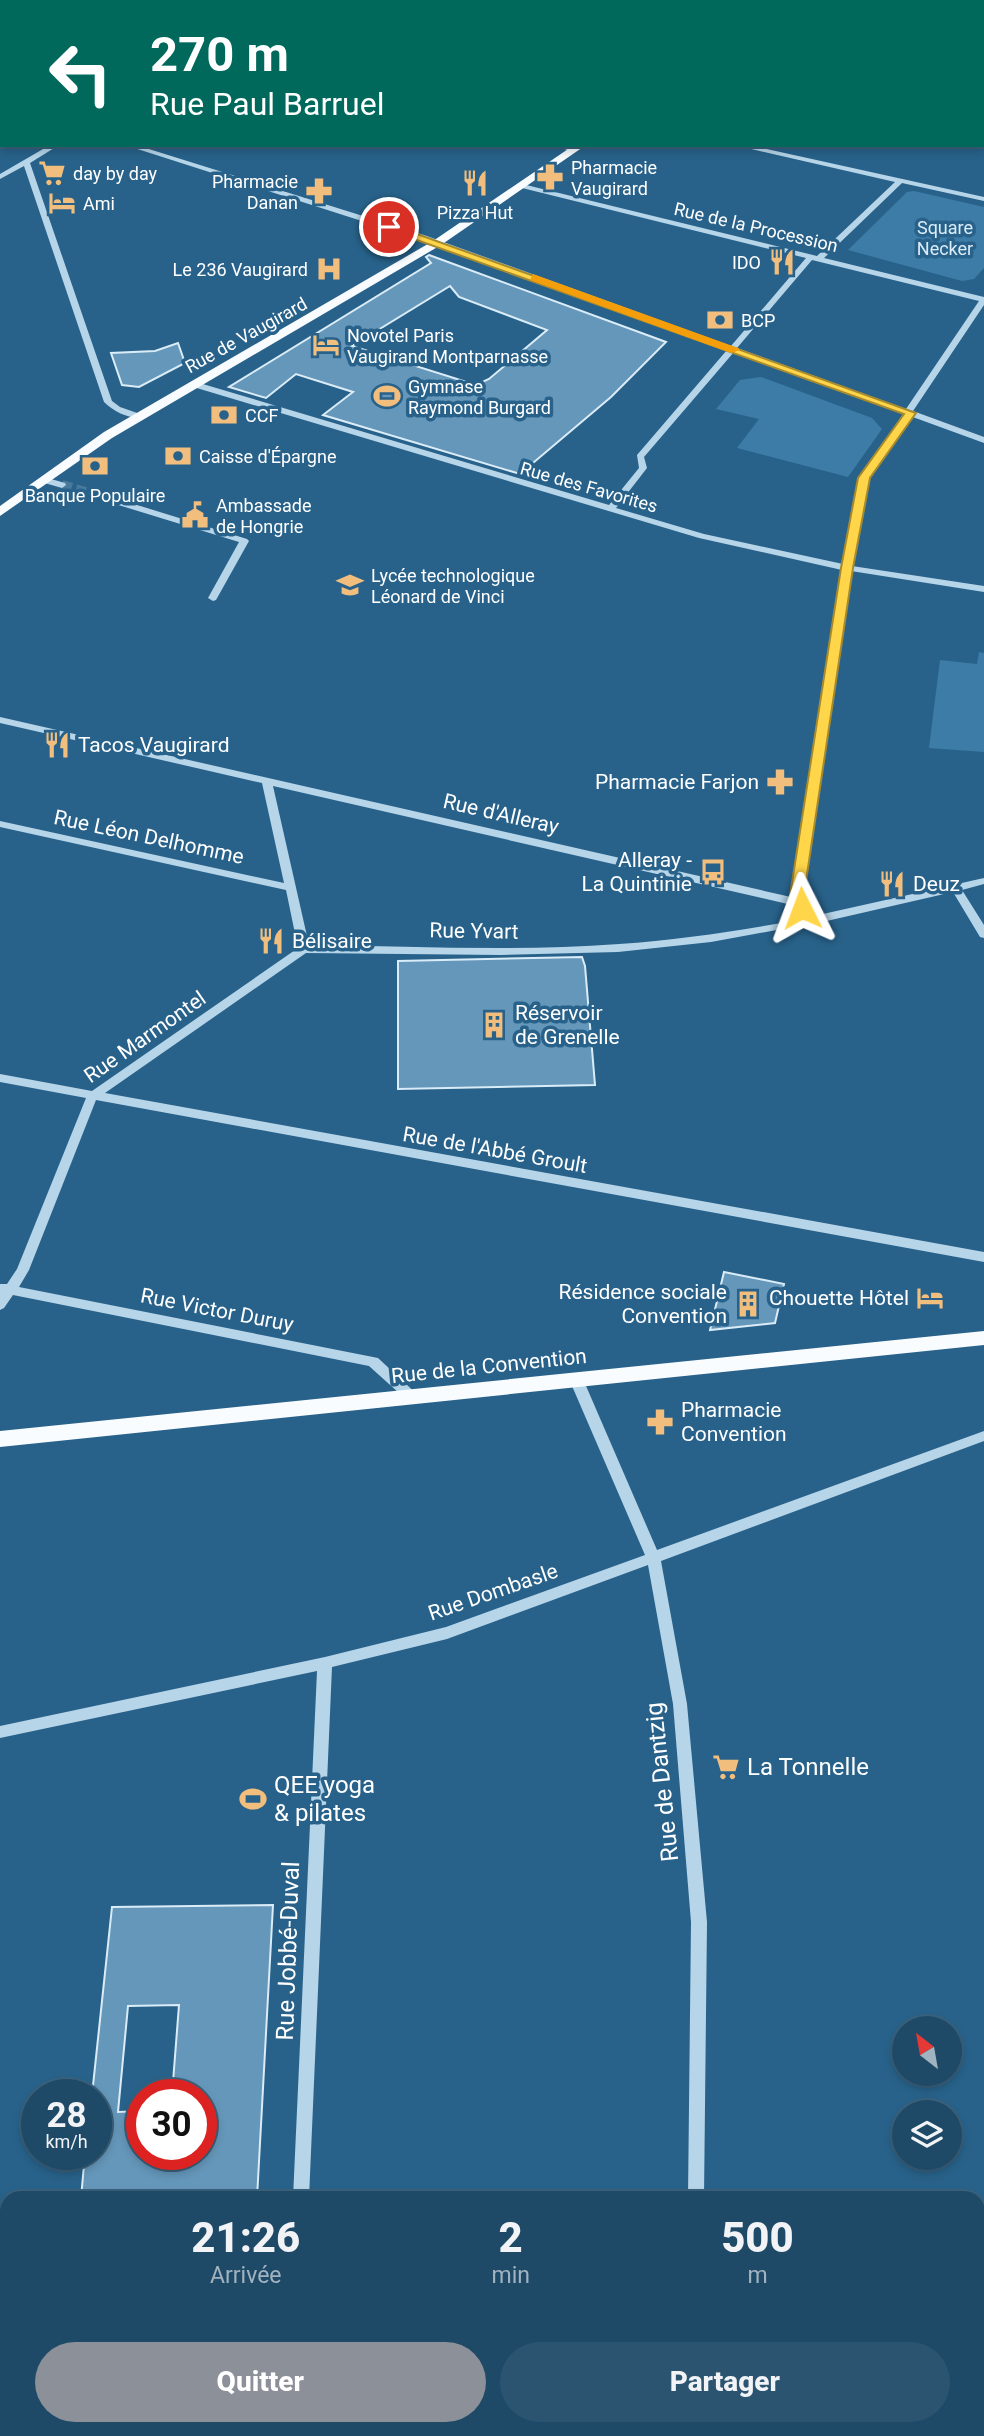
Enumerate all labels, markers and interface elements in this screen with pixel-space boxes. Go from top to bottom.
text: 270 m [150,26,289,83]
icon: left [35,28,126,119]
text: Rue Paul Barruel [150,85,384,123]
place label: Pharmacie Vaugirard [571,157,657,199]
supermarket icon: day by day [37,158,67,188]
pharmacy icon: Pharmacie Vaugirard [535,162,565,192]
place label: day by day [73,163,158,184]
restaurant icon: Pizza Hut [460,168,490,198]
place label: Pharmacie Danan [212,171,298,213]
pharmacy icon: Pharmacie Danan [304,176,334,206]
hotel icon: Ami [47,188,77,218]
place label: Ami [83,193,115,214]
pin [359,197,419,257]
street label: Rue de la Procession [672,198,840,256]
place label: Pizza Hut [437,202,513,223]
icon: arrive [370,208,408,246]
park label: Square Necker [917,217,973,259]
restaurant icon: IDO [767,247,797,277]
place label: IDO [732,252,761,273]
hospital icon: Le 236 Vaugirard [314,254,344,284]
place label: Le 236 Vaugirard [173,259,308,280]
street label: Rue de Vaugirard [181,293,311,377]
bank icon: BCP [705,305,735,335]
place label: BCP [741,310,775,331]
place label: Novotel Paris Vaugirand Montparnasse [347,325,548,367]
hotel icon: Novotel Paris Vaugirand Montparnasse [311,330,341,360]
place label: Gymnase Raymond Burgard [408,376,551,418]
sports icon: Gymnase Raymond Burgard [372,381,402,411]
bank icon: CCF [209,400,239,430]
place label: CCF [245,405,278,426]
bank icon: Caisse d'Épargne [163,441,193,471]
place label: Caisse d'Épargne [199,446,336,467]
bank icon: Banque Populaire [80,451,110,481]
street label: Rue des Favorites [518,457,660,517]
place label: Banque Populaire [25,485,165,506]
place label: Ambassade de Hongrie [216,495,312,537]
public building icon: Ambassade de Hongrie [180,500,210,530]
place label: Lycée technologique Léonard de Vinci [371,565,535,607]
school or university icon: Lycée technologique Léonard de Vinci [335,570,365,600]
restaurant icon: Tacos Vaugirard [42,730,72,760]
place label: Tacos Vaugirard [78,733,230,757]
pharmacy icon: Pharmacie Farjon [765,767,795,797]
place label: Pharmacie Farjon [595,770,759,794]
street label: Rue d'Alleray [441,789,561,839]
street label: Rue Léon Delhomme [52,805,246,869]
place label: Alleray - La Quintinie [582,848,692,896]
bus stop icon: Alleray - La Quintinie [698,857,728,887]
restaurant icon: Deuz [877,869,907,899]
position arrow [765,871,839,945]
place label: Deuz [913,872,960,896]
street label: Rue Yvart [429,918,519,944]
restaurant icon: Bélisaire [256,926,286,956]
place label: Bélisaire [292,929,372,953]
street label: Rue Marmontel [80,986,210,1088]
place label: Réservoir de Grenelle [515,1001,620,1049]
building icon: Réservoir de Grenelle [479,1010,509,1040]
street label: Rue de l'Abbé Groult [401,1122,589,1178]
place label: Résidence sociale Convention [558,1280,727,1328]
street label: Rue Victor Duruy [138,1283,296,1337]
hotel icon: Chouette Hôtel [915,1283,945,1313]
place label: Chouette Hôtel [769,1286,909,1310]
building icon: Résidence sociale Convention [733,1289,763,1319]
street label: Rue de la Convention [390,1344,588,1388]
place label: Pharmacie Convention [681,1398,787,1446]
pharmacy icon: Pharmacie Convention [645,1407,675,1437]
street label: Rue Dombasle [425,1559,561,1625]
street label: Rue de Dantzig [640,1701,684,1863]
supermarket icon: La Tonnelle [711,1752,741,1782]
place label: La Tonnelle [747,1753,869,1781]
place label: QEE yoga & pilates [274,1771,375,1827]
sports icon: QEE yoga & pilates [238,1784,268,1814]
street label: Rue Jobbé-Duval [271,1861,305,2041]
north arrow [892,2016,962,2086]
map controls [892,2016,962,2170]
speed limit sign: 30 [126,2079,217,2170]
text: 28 [46,2095,87,2136]
button: layers [892,2100,962,2170]
text: km/h [45,2131,88,2152]
text: 21:26 [191,2213,300,2262]
text: 2 [499,2213,523,2262]
text: 500 [721,2213,794,2262]
text: Arrivée [210,2262,282,2289]
text: min [491,2262,530,2289]
text: m [747,2262,768,2289]
button: Quitter [35,2342,486,2422]
button: Partager [500,2342,950,2422]

